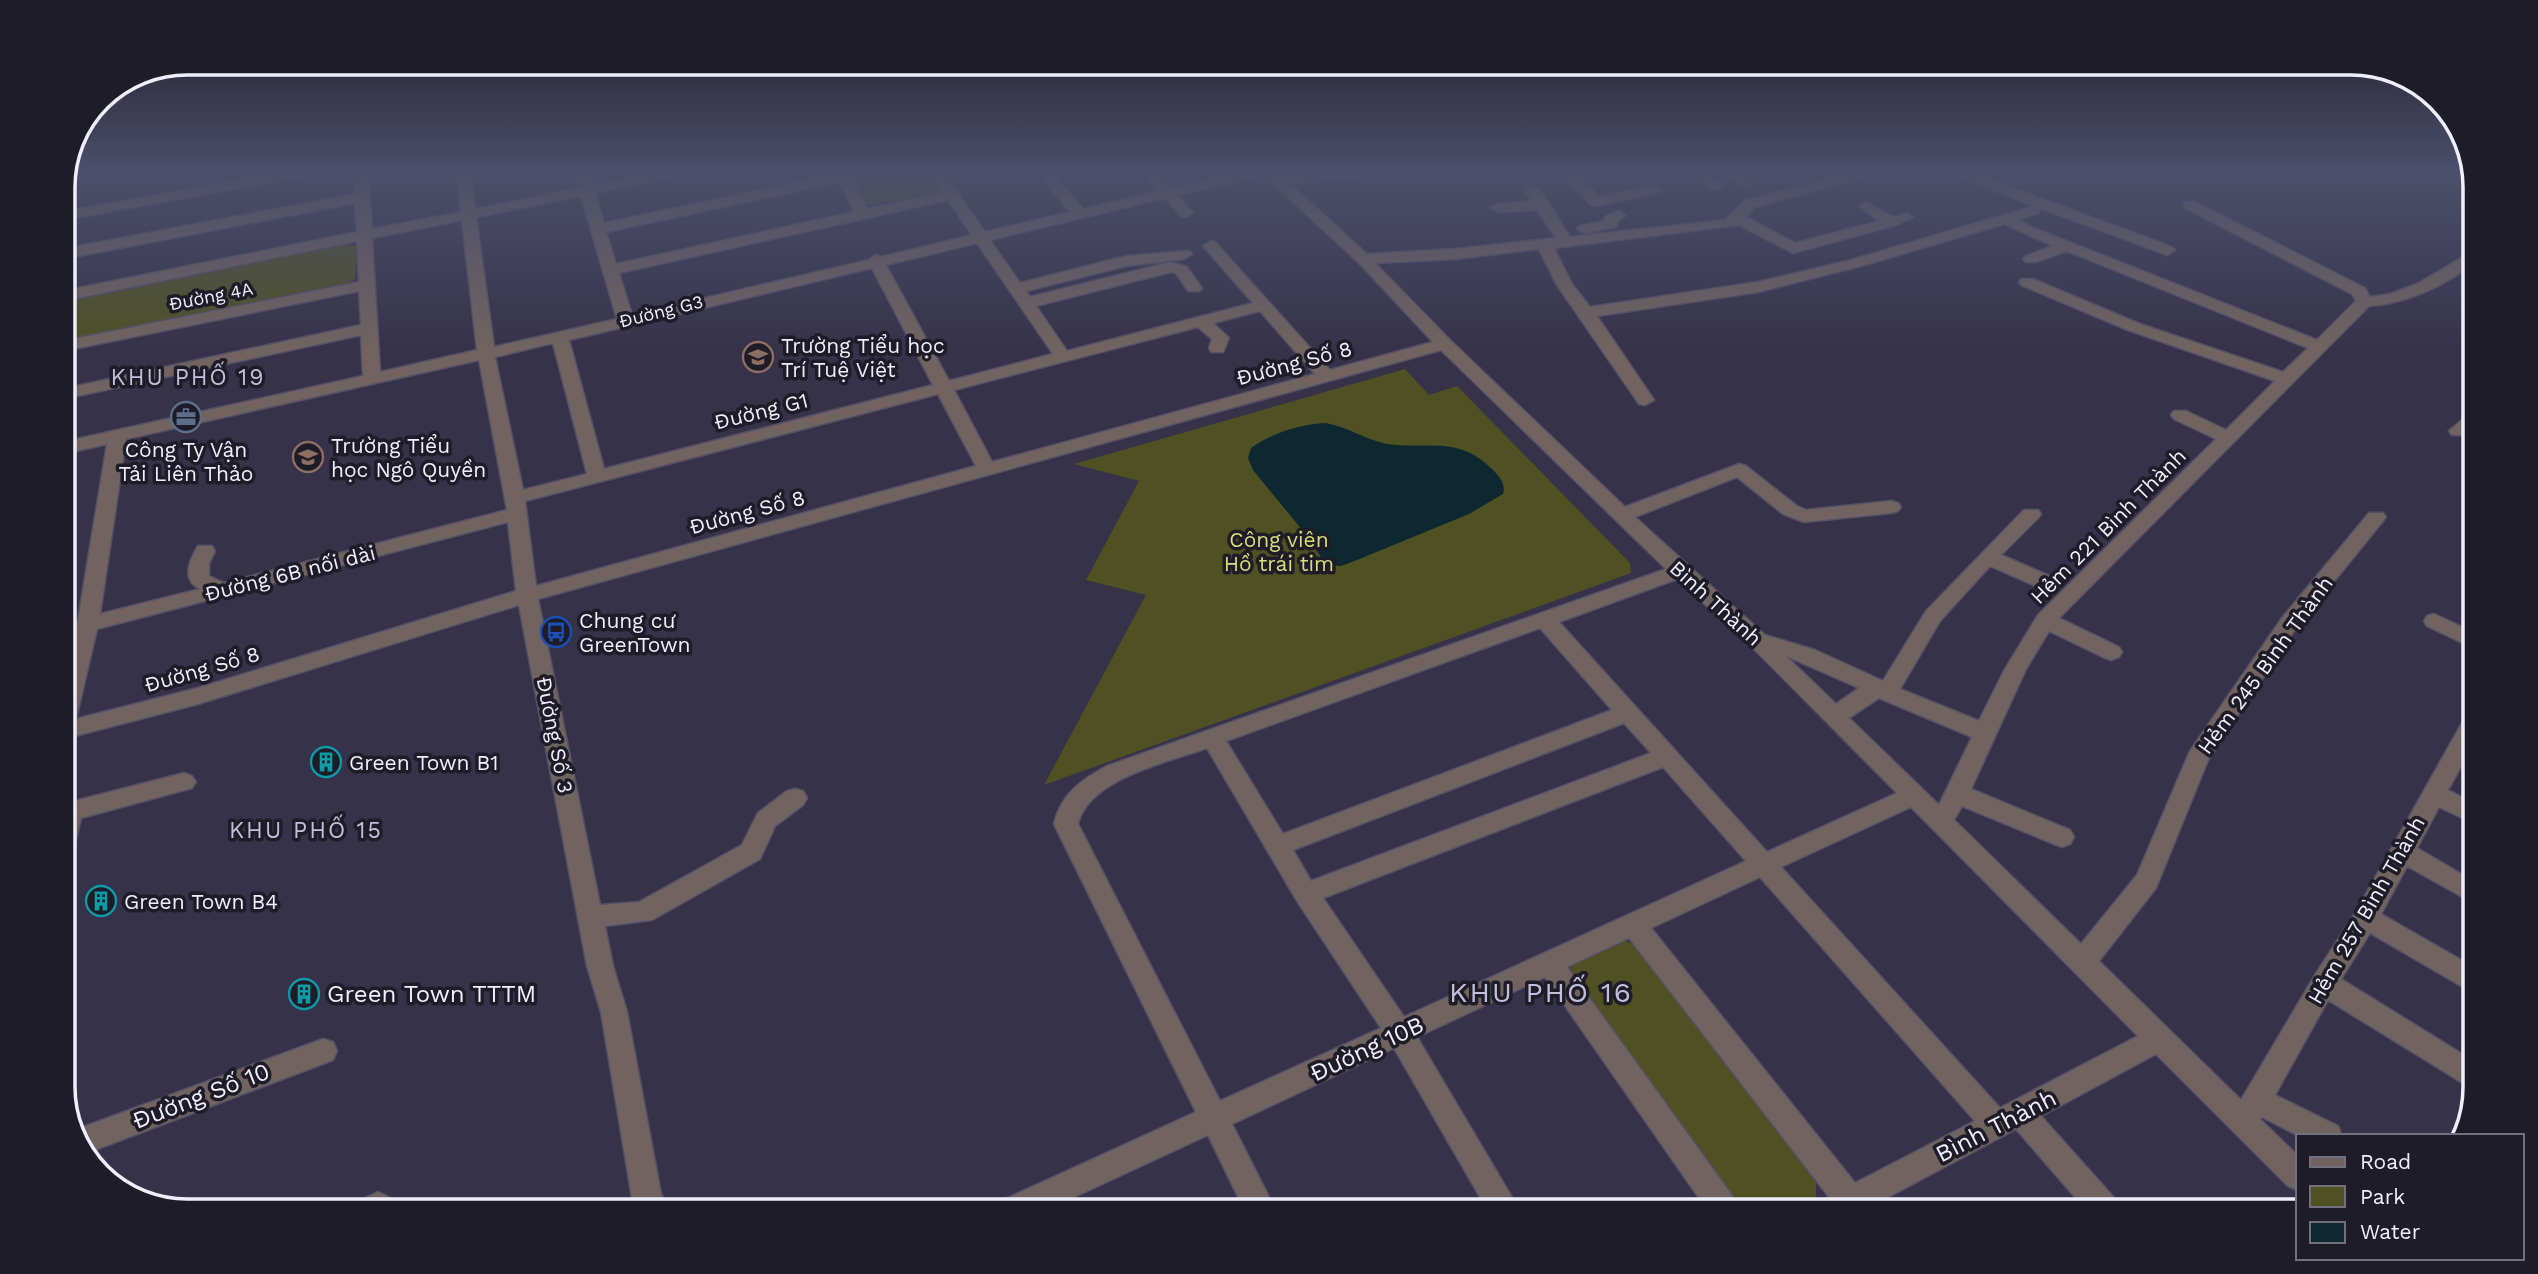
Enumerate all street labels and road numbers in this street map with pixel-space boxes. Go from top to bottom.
street label: Đường 4A [167,278,255,314]
street label: Đường G3 [617,290,705,332]
street label: Đường Số 8 [1234,336,1354,390]
street label: Đường G1 [712,387,810,435]
street label: Hẻm 221 Bình Thành [2025,443,2191,609]
street label: Đường Số 8 [687,485,807,539]
street label: Đường 6B nối dài [202,540,378,606]
street label: Bình Thành [1665,555,1767,651]
street label: Hẻm 245 Bình Thành [2192,571,2338,759]
street label: Đường Số 8 [142,641,262,697]
street label: Đường Số 3 [531,675,579,795]
street label: Hẻm 257 Bình Thành [2302,812,2430,1008]
street label: Đường 10B [1306,1010,1428,1088]
street label: Đường Số 10 [129,1057,273,1135]
street label: Bình Thành [1931,1084,2061,1168]

